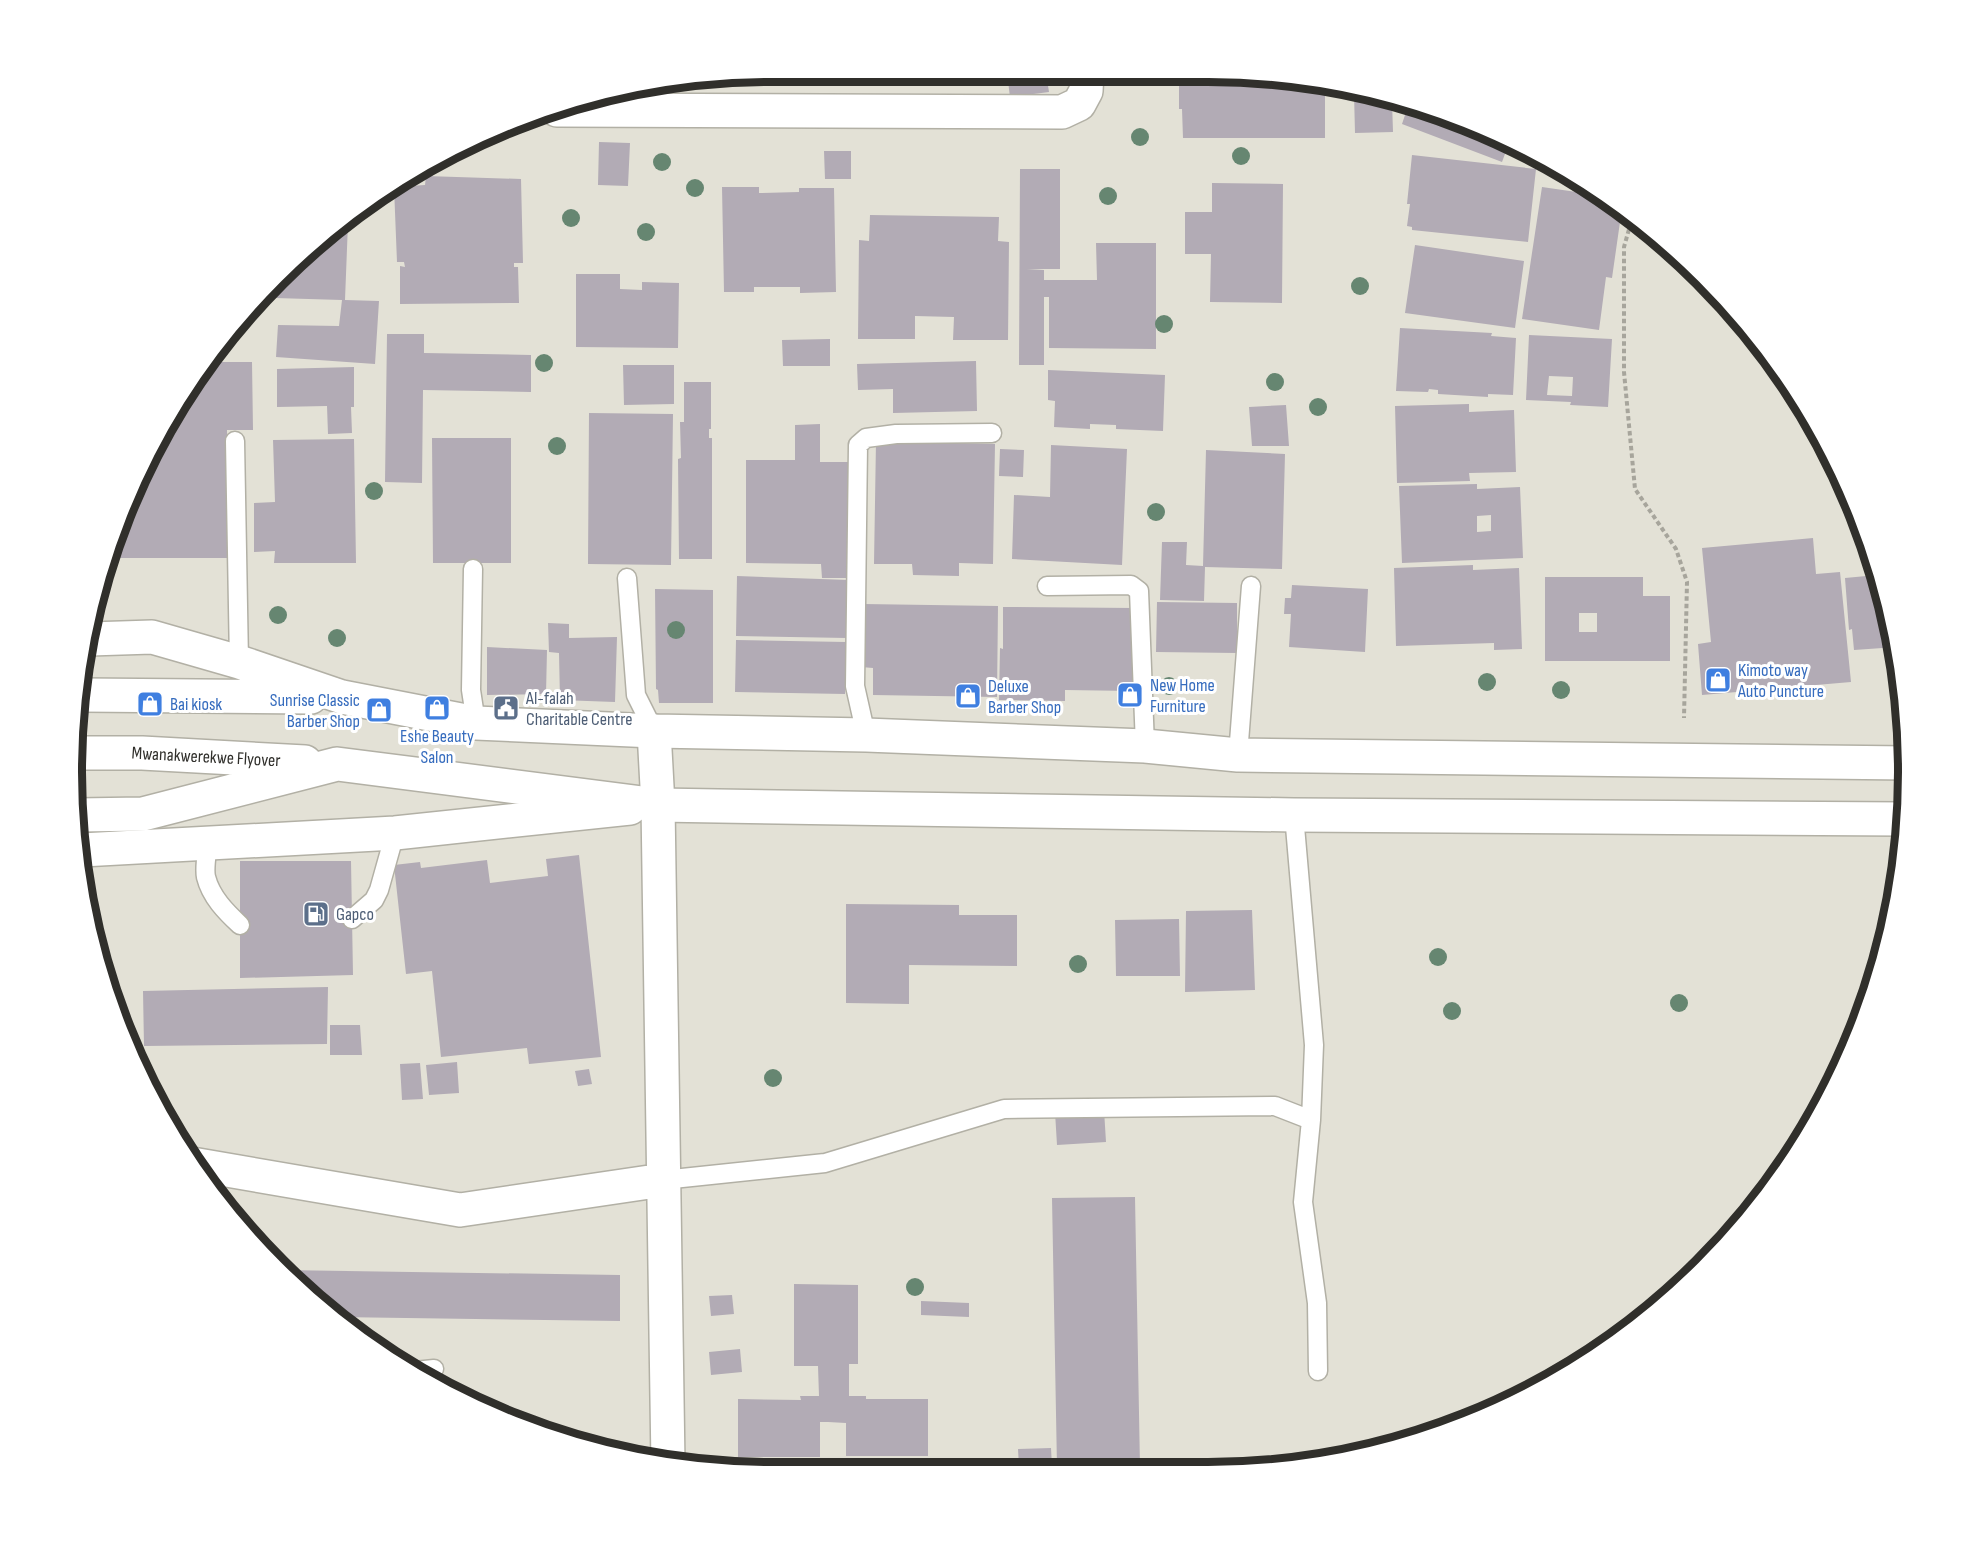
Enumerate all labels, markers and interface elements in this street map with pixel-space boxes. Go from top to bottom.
place label: Kimoto way Auto Puncture [1737,660,1824,702]
shop icon: Kimoto way Auto Puncture [1703,665,1733,695]
place label: New Home Furniture [1150,675,1215,717]
place label: Deluxe Barber Shop [988,676,1061,718]
shop icon: New Home Furniture [1115,680,1145,710]
shop icon: Deluxe Barber Shop [953,681,983,711]
place label: Al-falah Charitable Centre [525,688,632,730]
shop icon: Bai kiosk [135,689,165,719]
place label: Sunrise Classic Barber Shop [270,690,360,732]
shop icon: Eshe Beauty Salon [422,693,452,723]
public building icon: Al-falah Charitable Centre [491,693,521,723]
place label: Bai kiosk [170,694,222,715]
shop icon: Sunrise Classic Barber Shop [364,695,394,725]
place label: Eshe Beauty Salon [400,726,474,768]
street label: Mwanakwerekwe Flyover [131,743,281,771]
fuel station icon: Gapco [301,899,331,929]
place label: Gapco [336,904,374,925]

